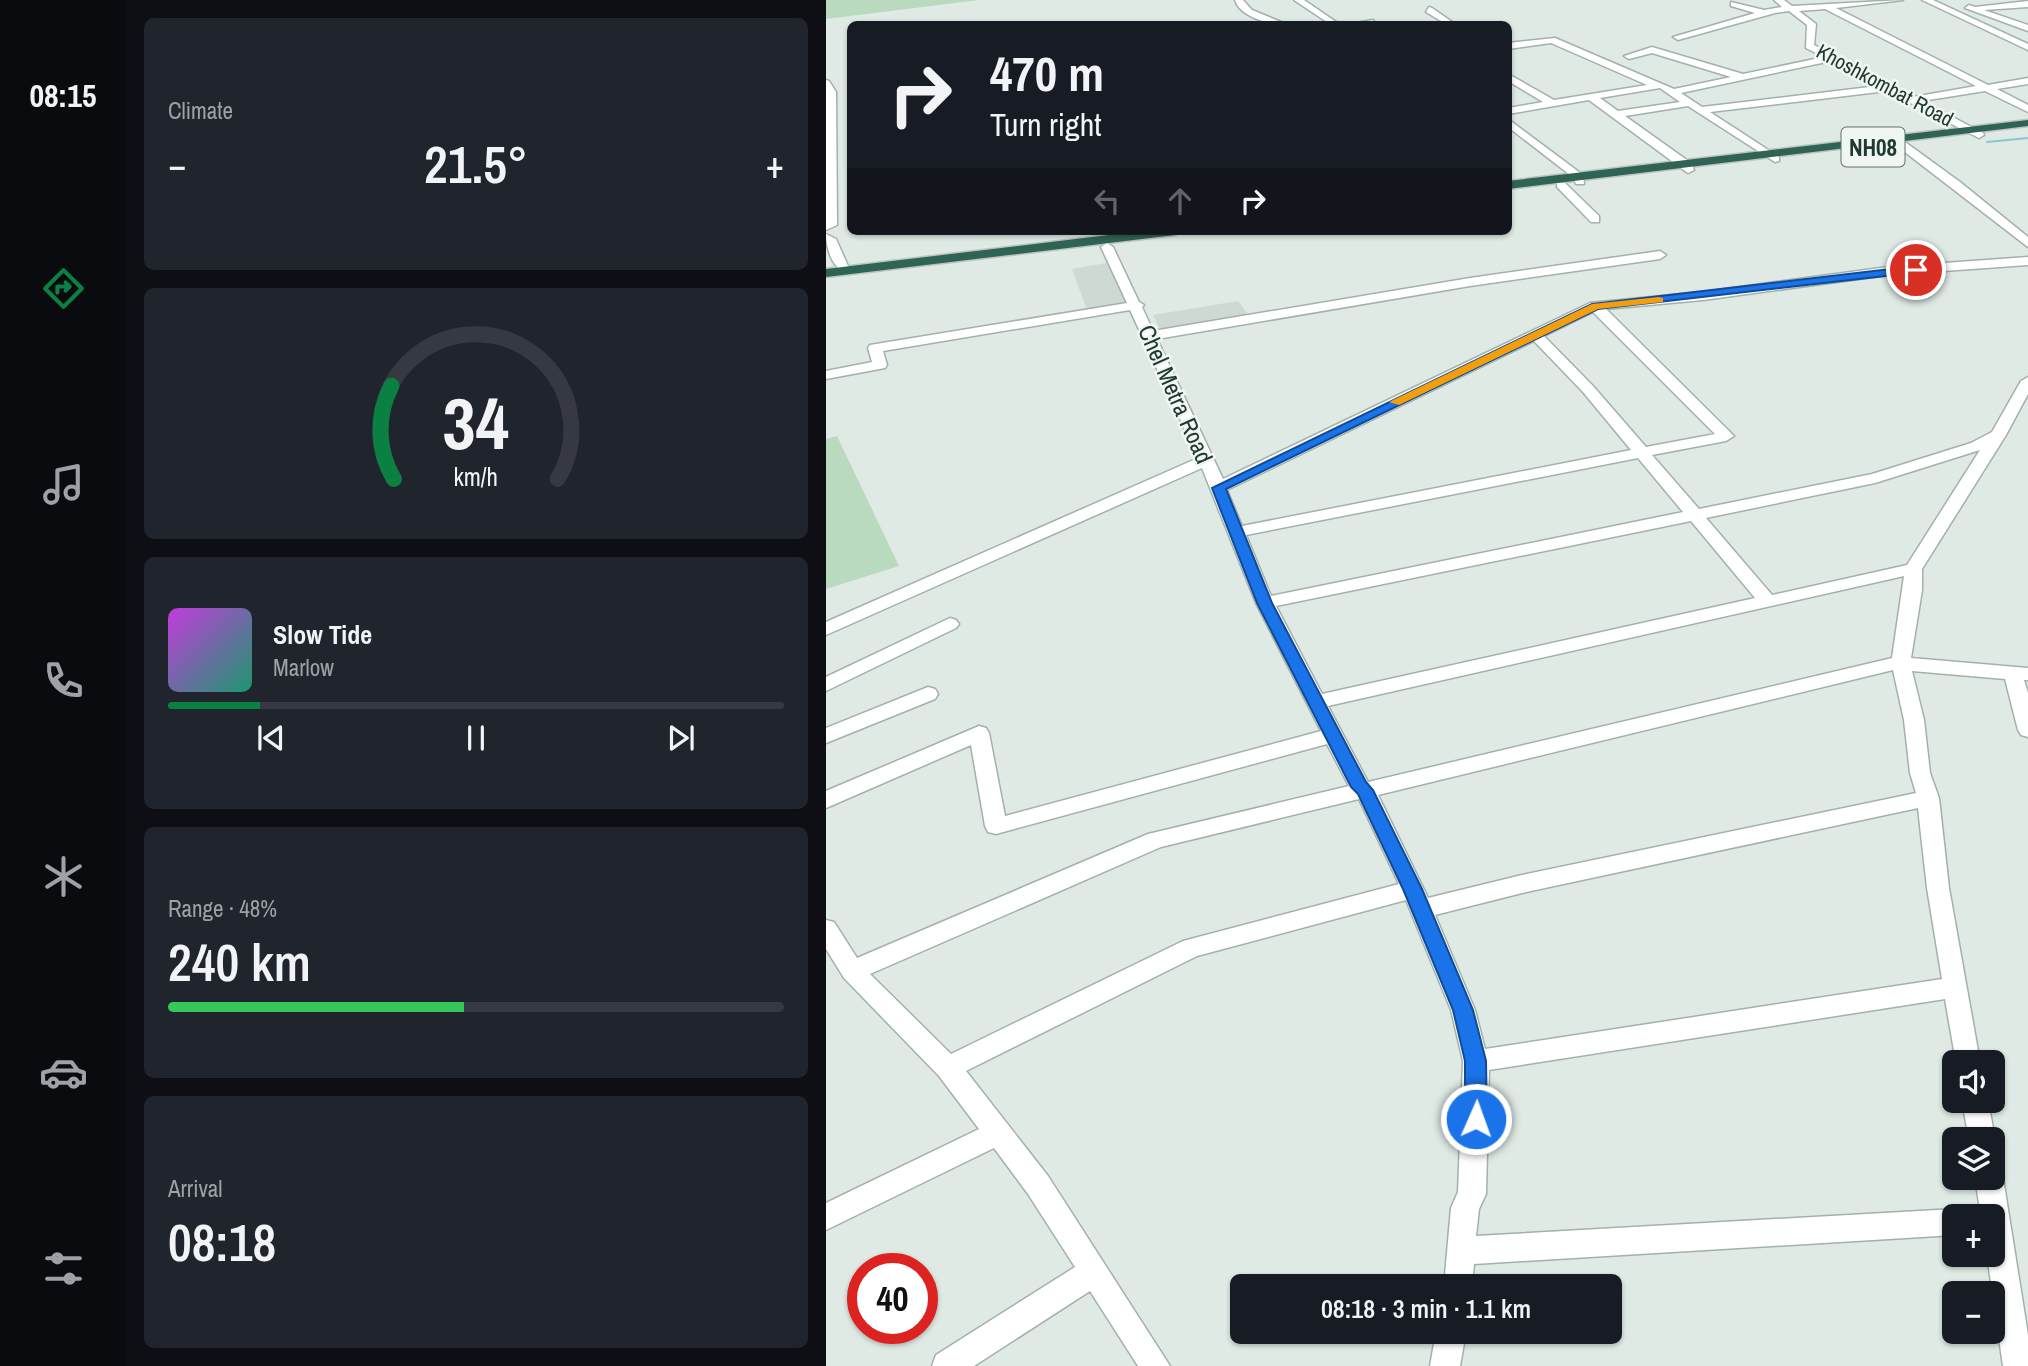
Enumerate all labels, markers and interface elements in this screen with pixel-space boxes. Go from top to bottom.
street label: Khoshkombat Road [1811,37,1959,133]
text: 470 m [990,40,1104,106]
icon: right [875,49,966,140]
text: 08:15 [29,74,97,117]
text: Climate [168,95,233,126]
text: Turn right [990,103,1102,146]
road number: NH08 [1842,128,1904,166]
text: 21.5° [424,129,528,199]
text: − [168,139,186,190]
text: + [766,139,784,190]
icon: left [1088,182,1126,220]
icon: ahead [1161,182,1199,220]
icon: right [1234,182,1272,220]
pin [1886,240,1946,300]
icon: arrive [1897,251,1935,289]
icon: directions [39,264,88,313]
street label: Chel Metra Road [1131,320,1221,468]
text: 34 [443,375,509,473]
icon: music [39,460,88,509]
text: km/h [454,460,498,494]
text: Slow Tide [273,617,372,652]
text: Marlow [273,652,334,683]
icon: phone [39,656,88,705]
icon: previous [252,719,290,757]
icon: pause [457,719,495,757]
icon: next [662,719,700,757]
icon: climate [39,852,88,901]
text: Range · 48% [168,893,277,924]
text: 240 km [168,927,311,997]
icon: car [39,1048,88,1097]
map controls [1942,1050,2005,1344]
button: sound [1942,1050,2005,1113]
position arrow [1439,1082,1513,1156]
button: layers [1942,1127,2005,1190]
text: Arrival [168,1173,223,1204]
button: + [1942,1204,2005,1267]
text: 08:18 [168,1207,276,1277]
icon: filters [39,1244,88,1293]
speed limit sign: 40 [847,1253,938,1344]
button: − [1942,1281,2005,1344]
text: 08:18 · 3 min · 1.1 km [1321,1291,1531,1326]

